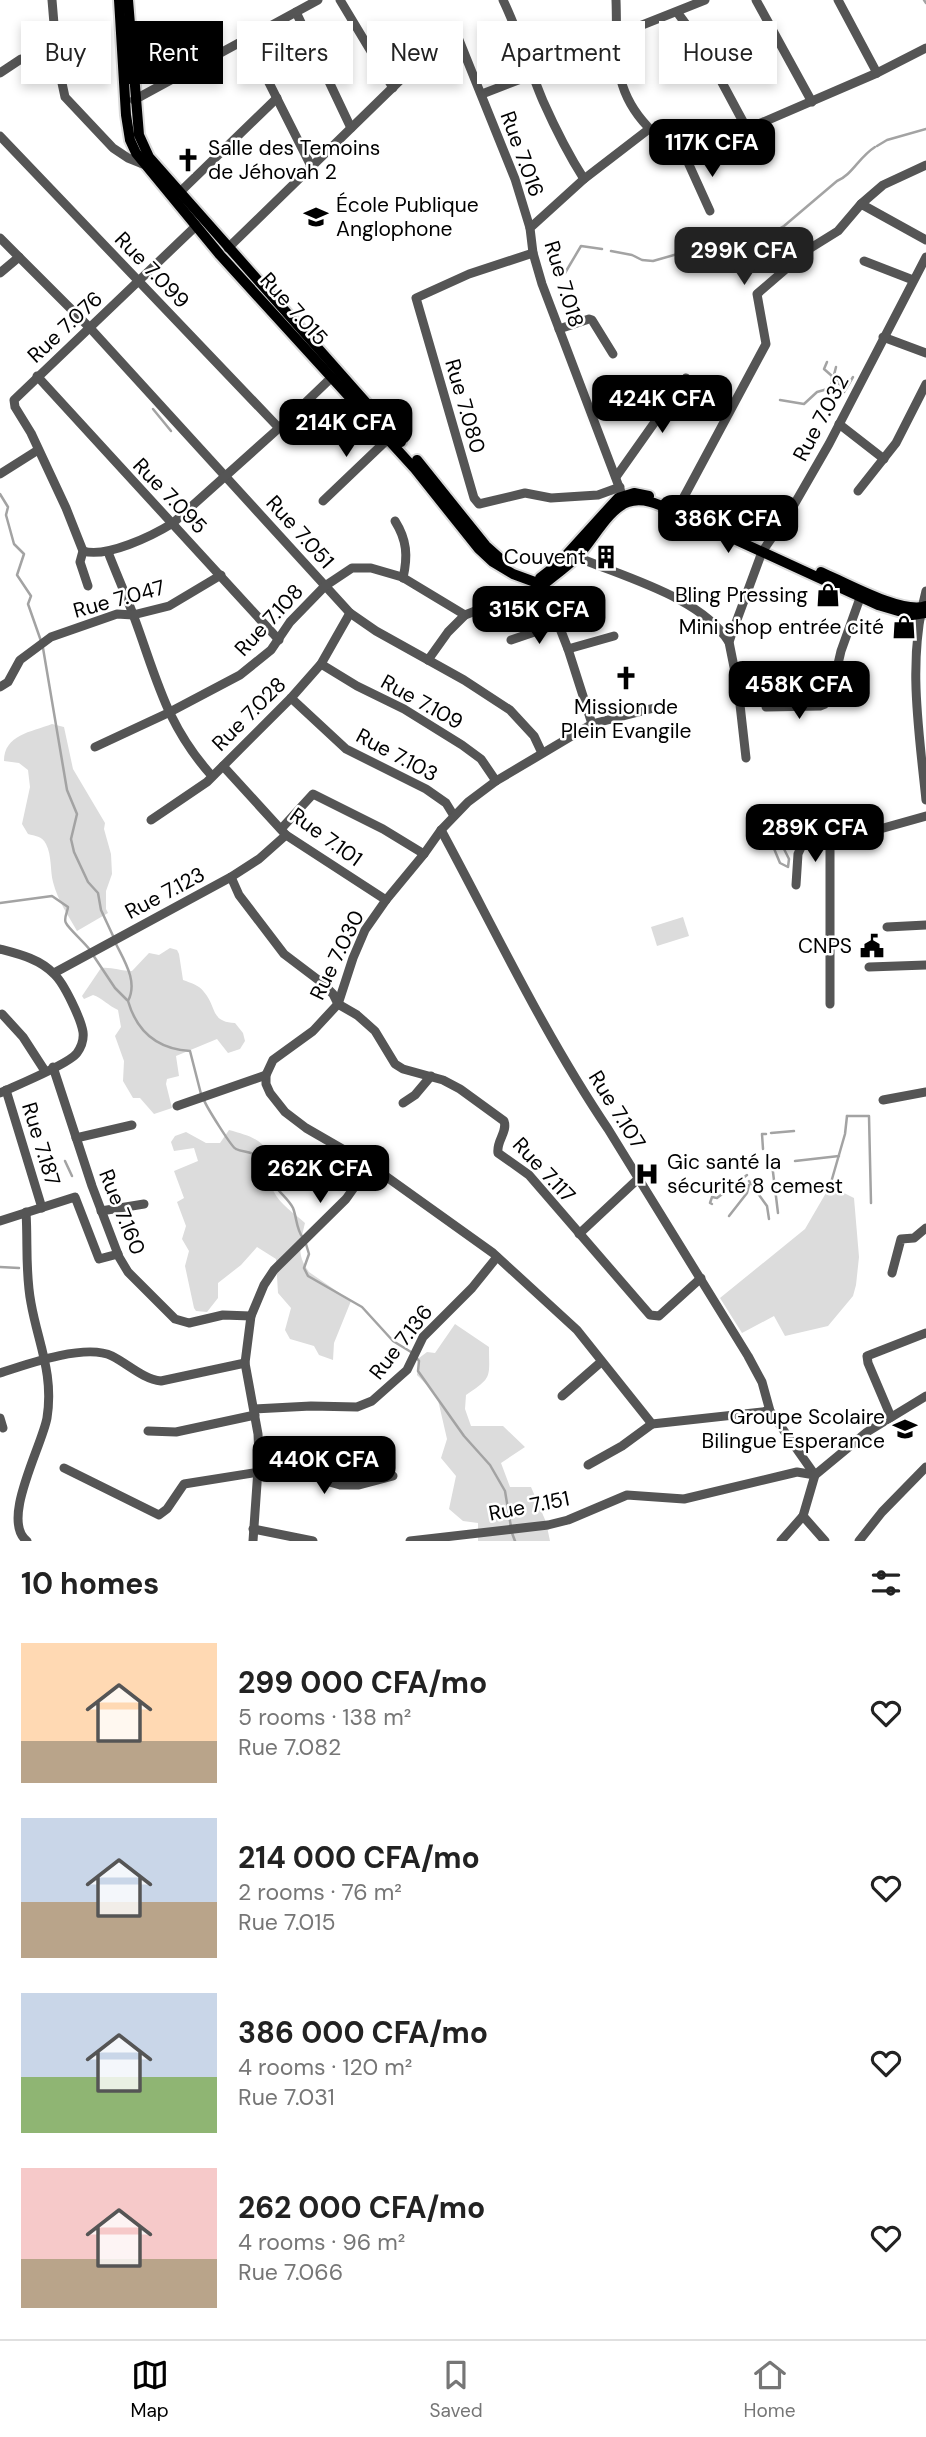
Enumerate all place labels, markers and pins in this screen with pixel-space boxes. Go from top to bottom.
pin: 117K CFA [640,120,784,179]
place label: Salle des Temoins de Jéhovah 2 [208,134,380,186]
church icon: Salle des Temoins de Jéhovah 2 [174,146,202,174]
place label: École Publique Anglophone [336,191,479,243]
school or university icon: École Publique Anglophone [302,203,330,231]
pin: 299K CFA [672,228,816,287]
pin: 424K CFA [590,376,734,435]
pin: 214K CFA [274,400,418,459]
pin: 386K CFA [656,496,800,555]
place label: Couvent [504,543,586,571]
building icon: Couvent [592,543,620,571]
place label: Bling Pressing [675,581,808,609]
shop icon: Bling Pressing [814,581,842,609]
pin: 315K CFA [467,586,611,646]
place label: Mini shop entrée cité [679,613,884,641]
shop icon: Mini shop entrée cité [890,613,918,641]
pin: 458K CFA [727,662,871,721]
church icon: Mission de Plein Evangile [612,664,640,692]
place label: Mission de Plein Evangile [561,693,691,745]
pin: 289K CFA [743,804,887,864]
place label: CNPS [798,932,852,960]
public building icon: CNPS [858,932,886,960]
pin: 262K CFA [248,1146,392,1205]
place label: Gic santé la sécurité 8 cemest [667,1148,843,1200]
hospital icon: Gic santé la sécurité 8 cemest [633,1160,661,1188]
place label: Groupe Scolaire Bilingue Esperance [702,1403,885,1455]
school or university icon: Groupe Scolaire Bilingue Esperance [891,1415,919,1443]
pin: 440K CFA [252,1436,396,1496]

